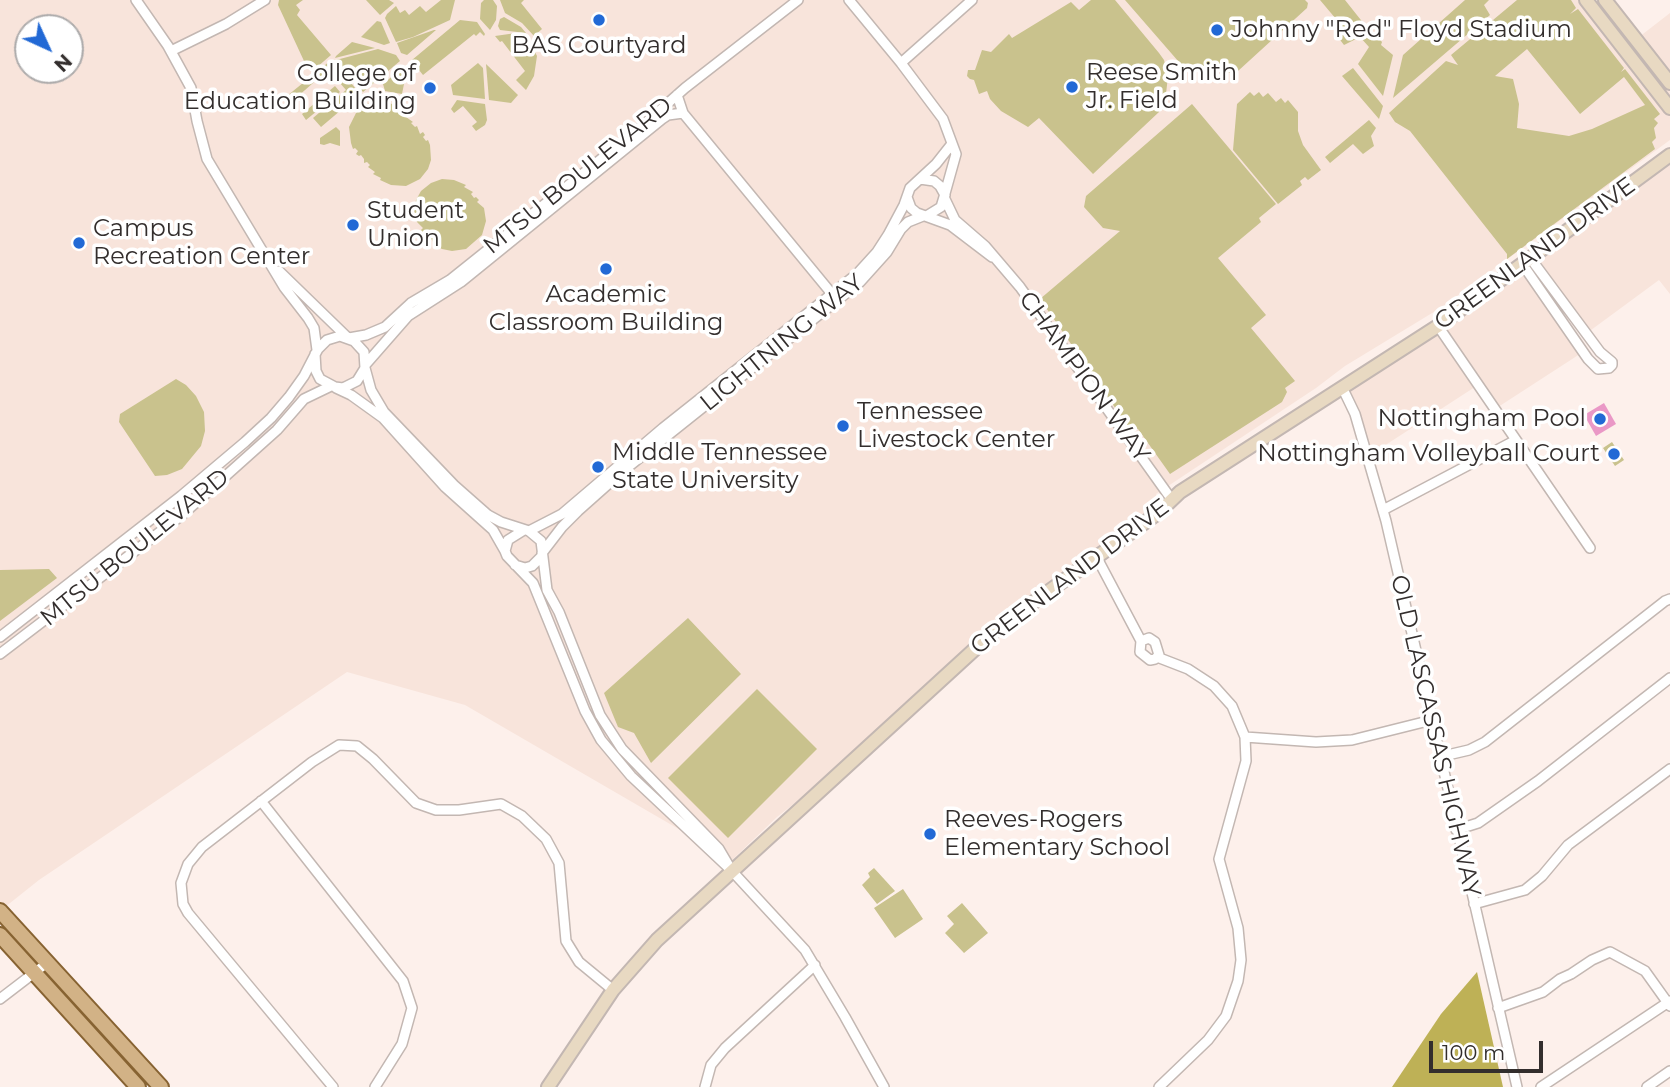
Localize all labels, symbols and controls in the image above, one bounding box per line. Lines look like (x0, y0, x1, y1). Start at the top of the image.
marker: BAS Courtyard (591, 12, 607, 28)
north arrow (14, 14, 84, 84)
place label: Johnny "Red" Floyd Stadium (1231, 16, 1572, 44)
marker: Johnny "Red" Floyd Stadium (1209, 22, 1225, 38)
place label: BAS Courtyard (511, 32, 687, 60)
text: N (49, 49, 76, 76)
place label: Reese Smith Jr. Field (1086, 59, 1237, 115)
place label: College of Education Building (184, 60, 416, 116)
marker: Reese Smith Jr. Field (1064, 79, 1080, 95)
marker: College of Education Building (422, 80, 438, 96)
street label: MTSU BOULEVARD (478, 91, 678, 261)
street label: GREENLAND DRIVE (1429, 172, 1641, 336)
place label: Student Union (367, 197, 464, 253)
place label: Campus Recreation Center (93, 215, 310, 271)
marker: Student Union (345, 217, 361, 233)
marker: Campus Recreation Center (71, 235, 87, 251)
marker: Academic Classroom Building (598, 261, 614, 277)
street label: LIGHTNING WAY (695, 268, 869, 418)
place label: Academic Classroom Building (489, 281, 723, 337)
street label: CHAMPION WAY (1012, 286, 1156, 468)
place label: Tennessee Livestock Center (857, 398, 1055, 454)
place label: Nottingham Pool (1378, 405, 1586, 433)
marker: Nottingham Pool (1592, 411, 1608, 427)
marker: Tennessee Livestock Center (835, 418, 851, 434)
place label: Middle Tennessee State University (612, 439, 827, 495)
place label: Nottingham Volleyball Court (1257, 440, 1600, 468)
marker: Nottingham Volleyball Court (1606, 446, 1622, 462)
marker: Middle Tennessee State University (590, 459, 606, 475)
street label: MTSU BOULEVARD (35, 463, 235, 633)
street label: GREENLAND DRIVE (965, 493, 1175, 661)
street label: OLD LASCASSAS HIGHWAY (1384, 572, 1486, 900)
place label: Reeves-Rogers Elementary School (944, 806, 1170, 862)
marker: Reeves-Rogers Elementary School (922, 826, 938, 842)
scale bar (1432, 1028, 1546, 1072)
text: 100 m (1442, 1040, 1505, 1065)

